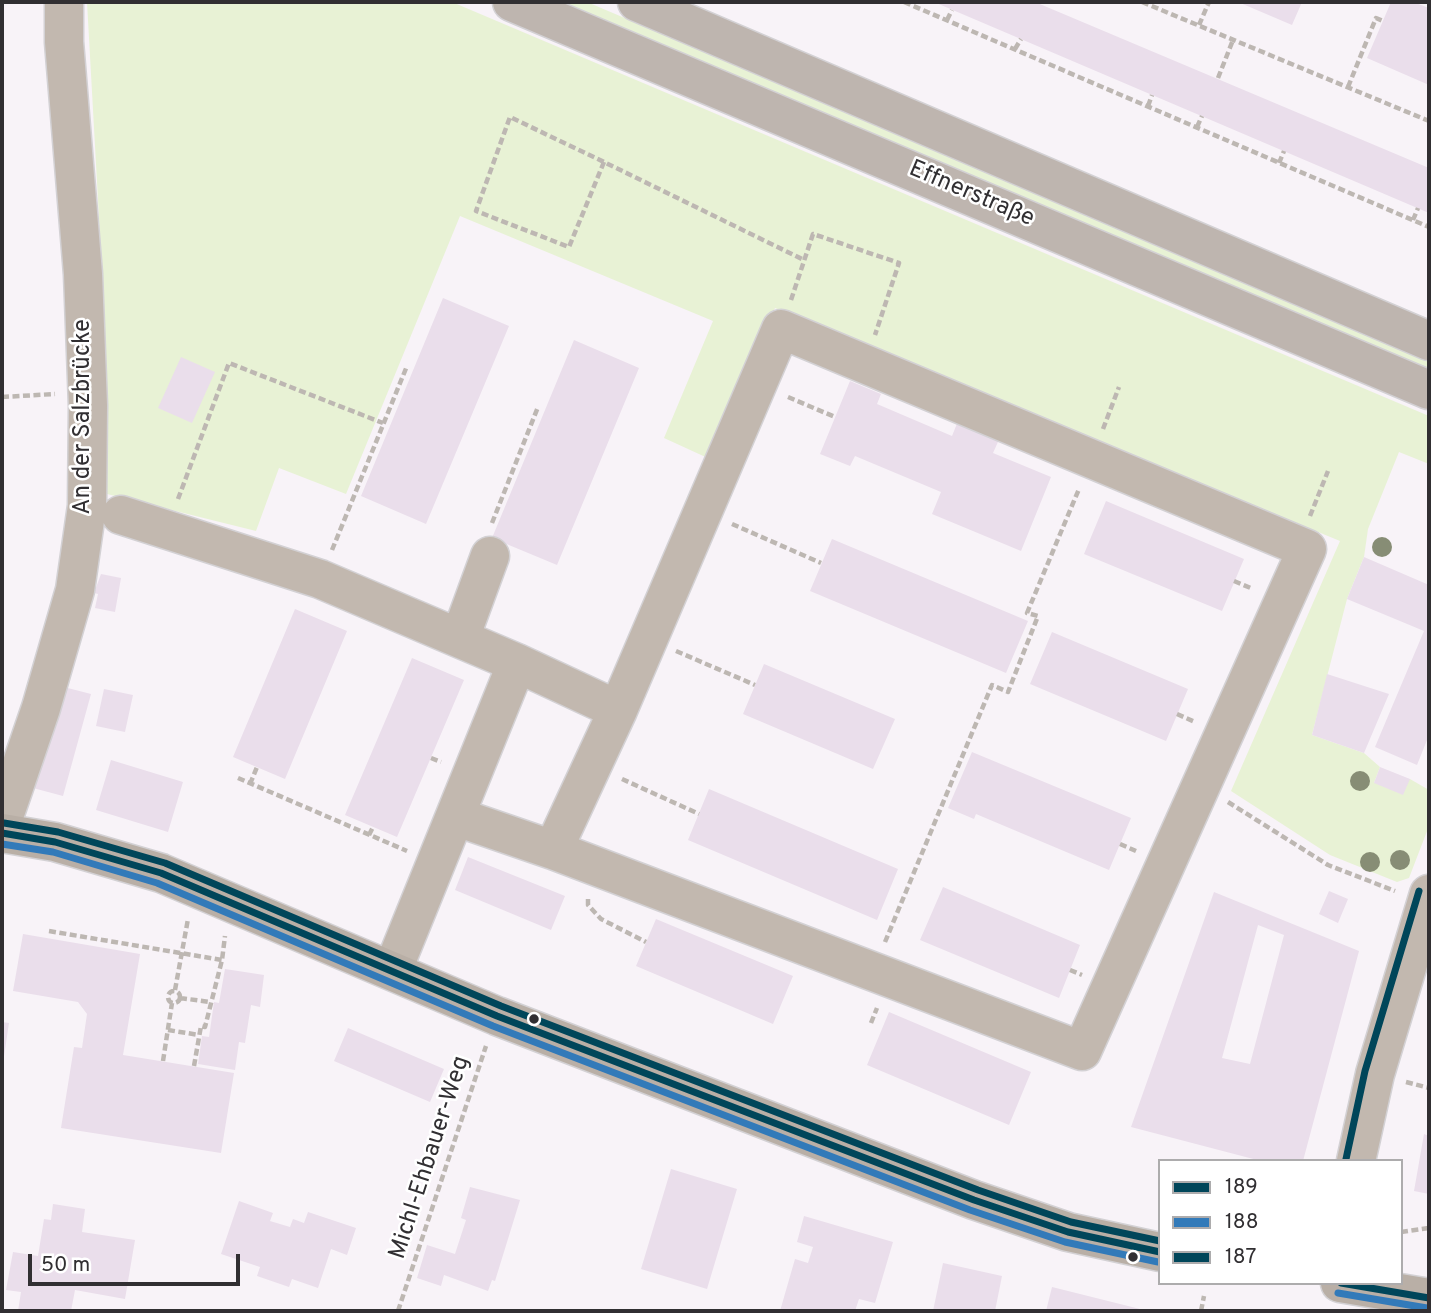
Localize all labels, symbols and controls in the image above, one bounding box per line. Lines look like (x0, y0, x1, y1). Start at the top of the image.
street label: Effnerstraße (904, 156, 1038, 234)
street label: An der Salzbrücke (70, 319, 98, 515)
unlabelled marker (527, 1012, 541, 1026)
street label: Michl-Ehbauer-Weg (385, 1053, 477, 1263)
legend (1158, 1159, 1403, 1285)
text: 189 (1225, 1174, 1258, 1201)
text: 188 (1225, 1209, 1259, 1236)
scale bar (32, 1240, 243, 1284)
text: 187 (1225, 1244, 1256, 1271)
unlabelled marker (1126, 1250, 1140, 1264)
text: 50 m (41, 1252, 90, 1279)

